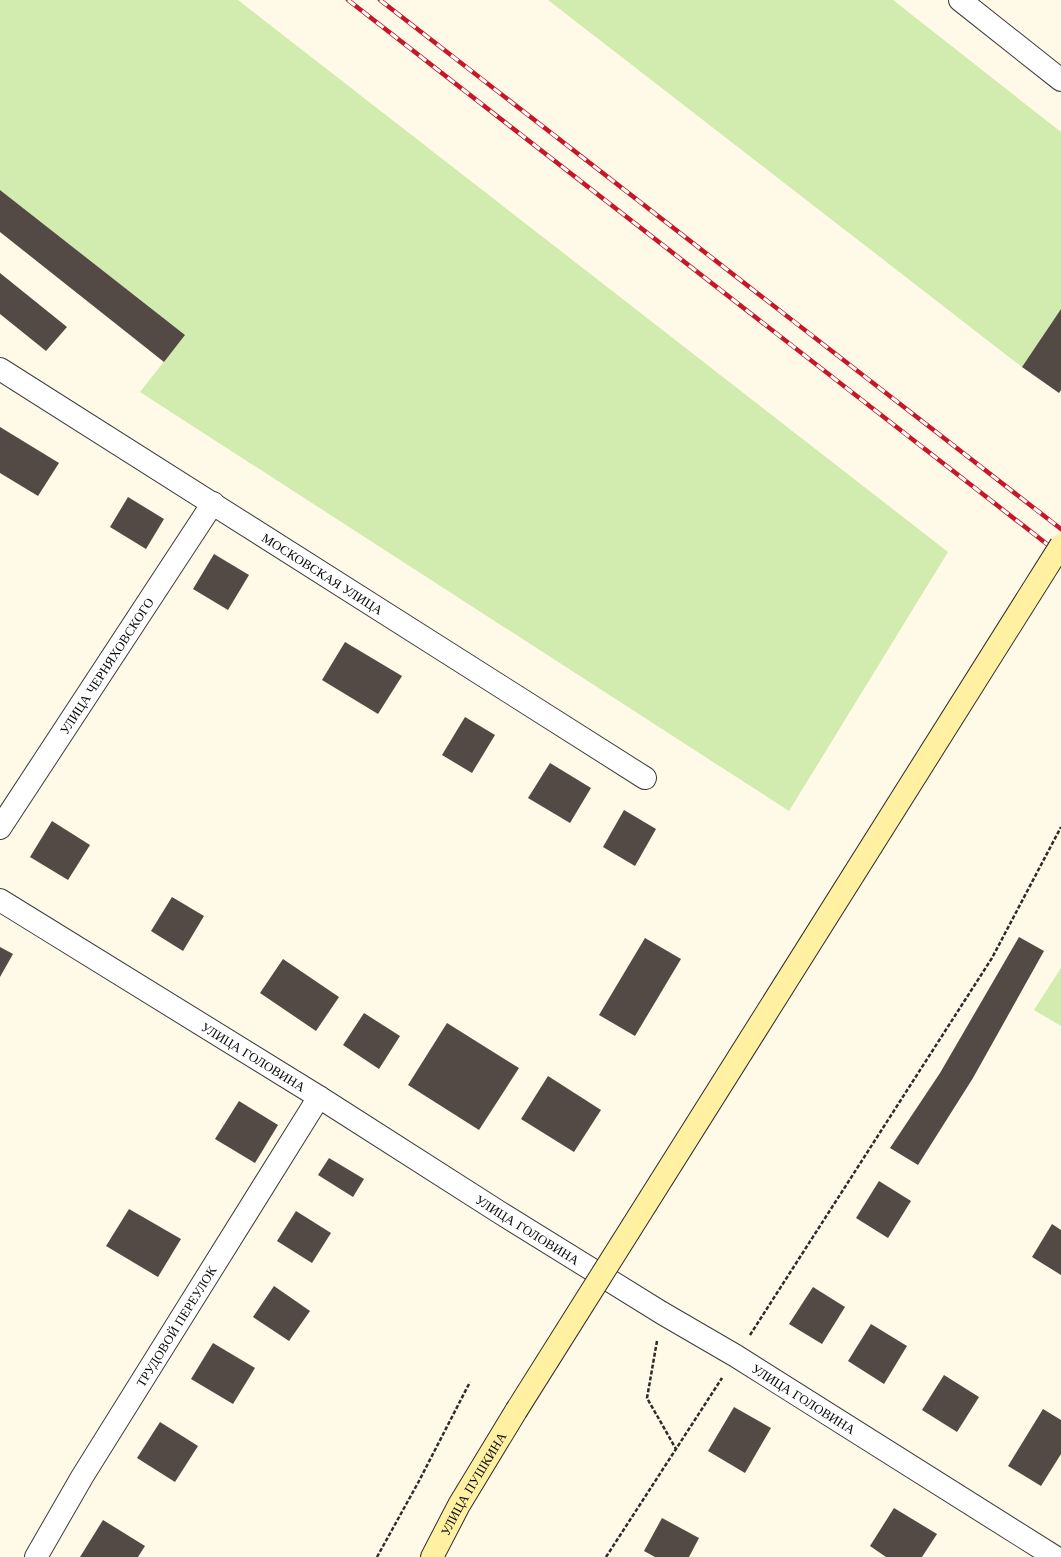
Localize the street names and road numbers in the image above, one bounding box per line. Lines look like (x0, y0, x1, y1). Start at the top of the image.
street label: МОСКОВСКАЯ УЛИЦА (259, 529, 387, 619)
street label: УЛИЦА ЧЕРНЯХОВСКОГО (55, 594, 157, 737)
street label: УЛИЦА ГОЛОВИНА (198, 1018, 309, 1096)
street label: УЛИЦА ГОЛОВИНА (472, 1191, 583, 1269)
street label: ТРУДОВОЙ ПЕРЕУЛОК (132, 1262, 220, 1390)
street label: УЛИЦА ГОЛОВИНА (749, 1360, 859, 1438)
street label: УЛИЦА ПУШКИНА (436, 1428, 510, 1538)

